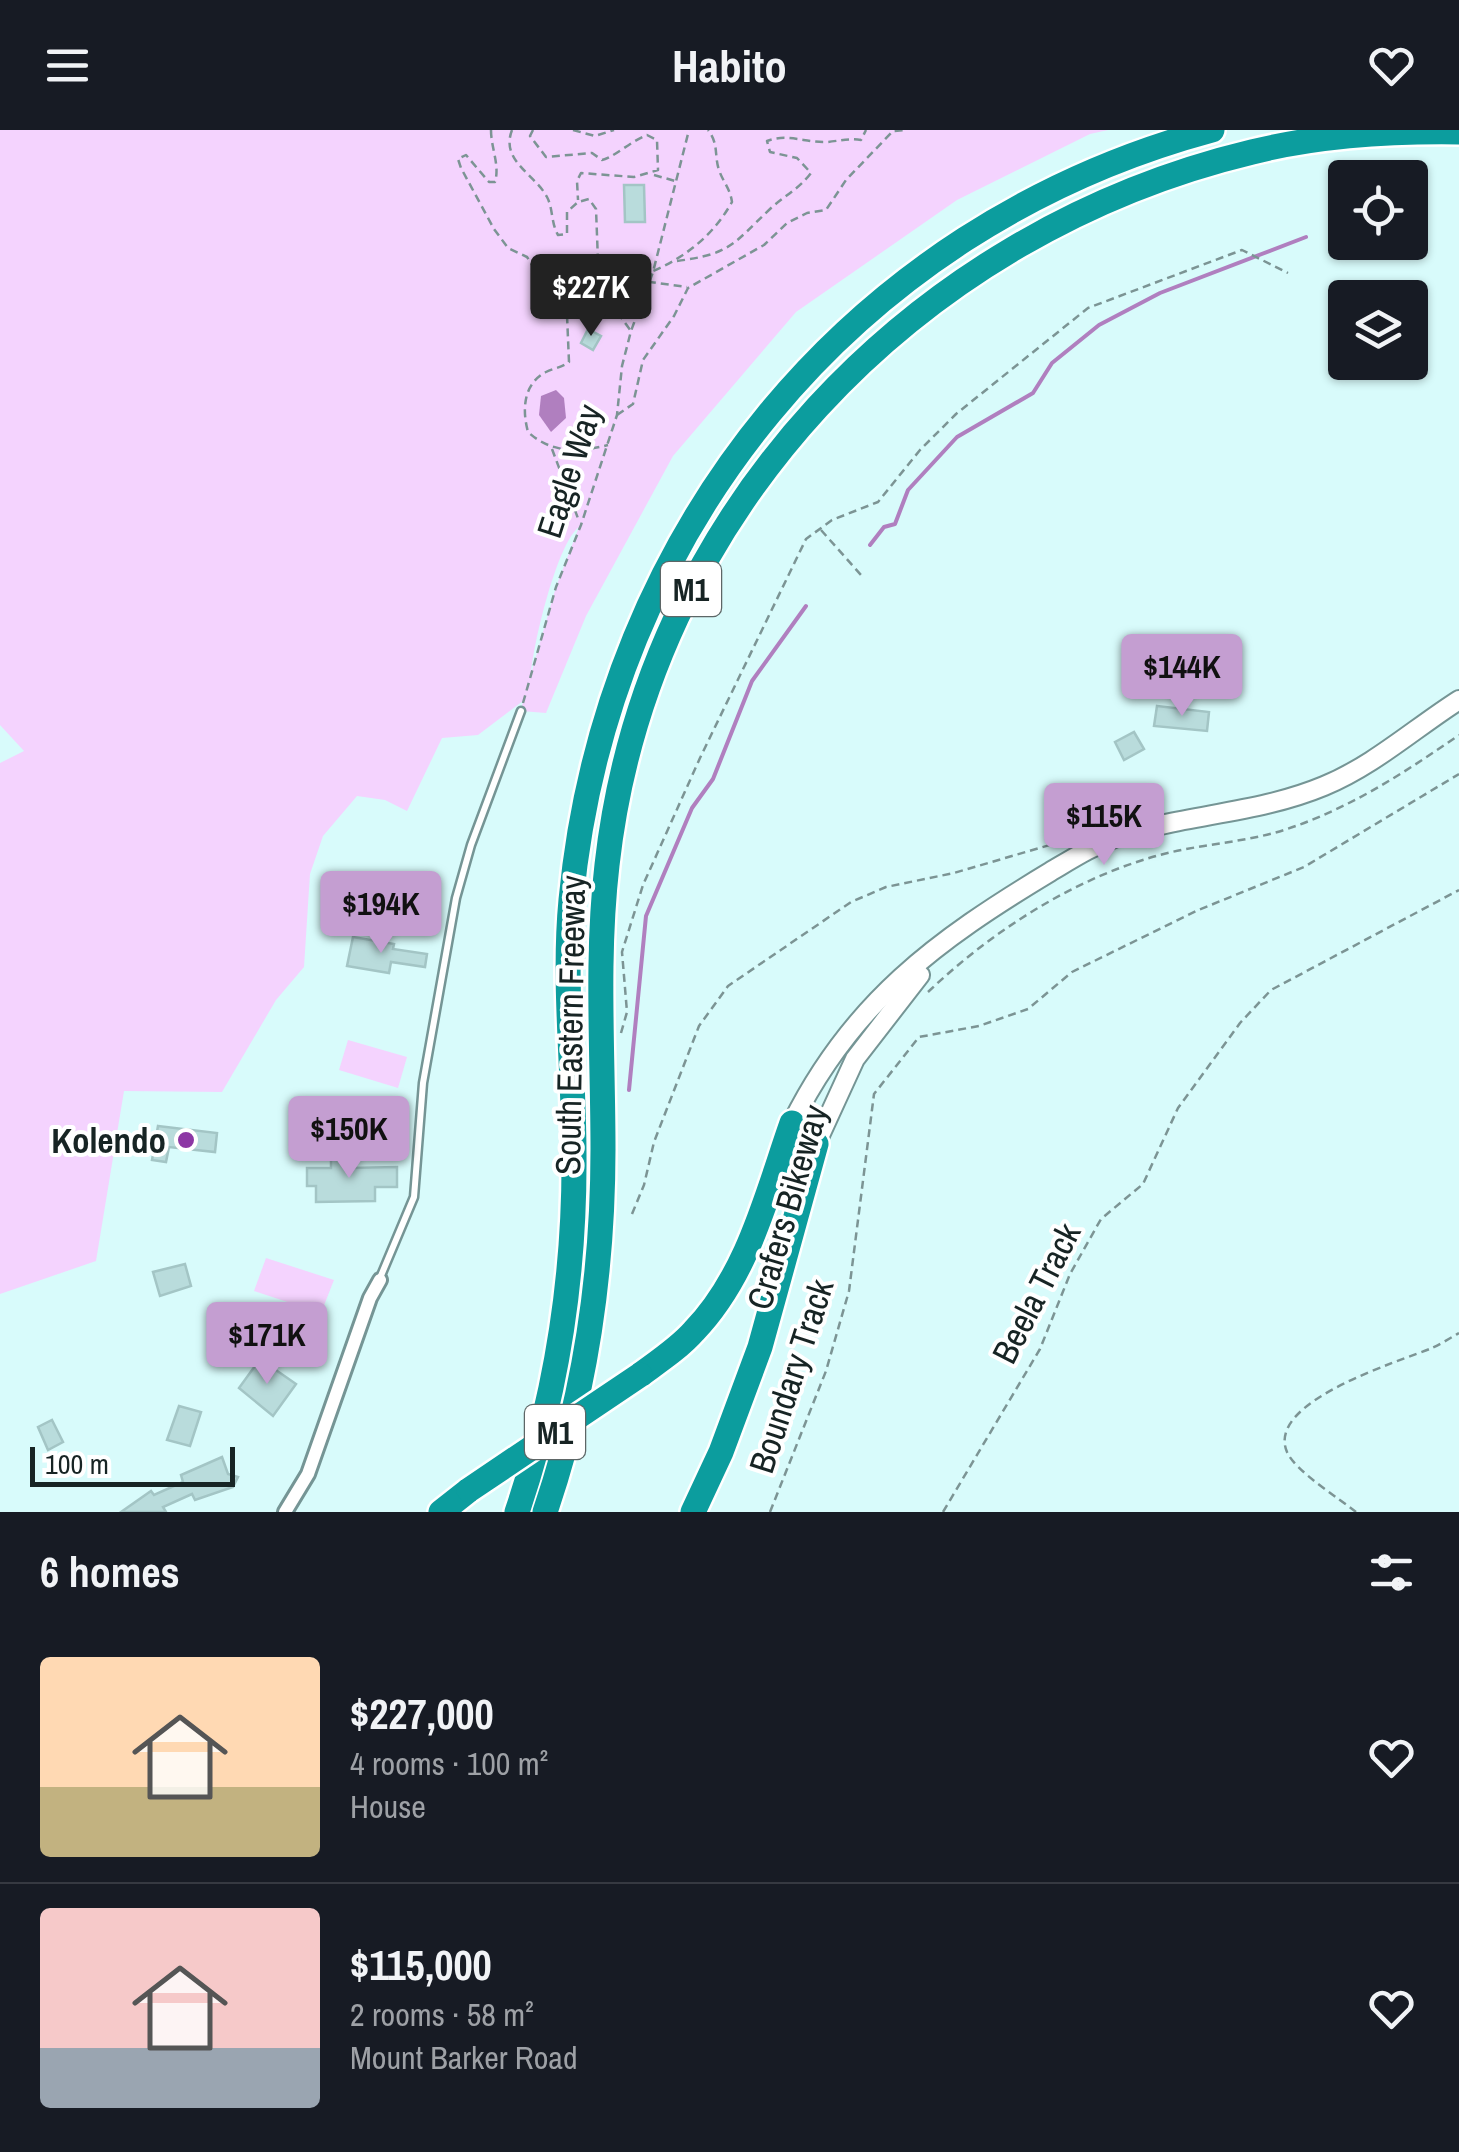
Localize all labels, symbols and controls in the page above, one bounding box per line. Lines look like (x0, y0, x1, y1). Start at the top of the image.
text: Habito (672, 35, 787, 96)
icon: menu (40, 38, 95, 93)
icon: heart (1364, 38, 1419, 93)
map controls (1328, 160, 1428, 380)
button: locate (1328, 160, 1428, 260)
pin: $227K (521, 254, 661, 339)
text: $227K (552, 265, 630, 308)
button: layers (1328, 280, 1428, 380)
street label: Eagle Way (525, 398, 613, 544)
road number: M1 (661, 562, 721, 616)
pin: $144K (1112, 634, 1252, 719)
text: $144K (1143, 645, 1221, 688)
pin: $115K (1034, 783, 1174, 868)
text: $115K (1066, 794, 1142, 837)
pin: $194K (311, 871, 451, 956)
street label: South Eastern Freeway (544, 874, 596, 1175)
text: $194K (342, 882, 420, 925)
pin: $150K (279, 1096, 419, 1181)
street label: Crafers Bikeway (735, 1099, 839, 1315)
text: $150K (310, 1107, 388, 1150)
place label: Kolendo (51, 1117, 166, 1164)
marker: Kolendo (175, 1129, 197, 1151)
street label: Beela Track (981, 1214, 1092, 1371)
street label: Boundary Track (738, 1273, 845, 1479)
pin: $171K (197, 1302, 337, 1387)
text: $171K (228, 1313, 306, 1356)
road number: M1 (525, 1405, 585, 1459)
scale bar (30, 1442, 235, 1486)
text: 100 m (45, 1445, 109, 1483)
text: 6 homes (40, 1544, 180, 1600)
icon: filters (1364, 1545, 1419, 1600)
text: $227,000 (350, 1686, 494, 1742)
icon: home (120, 1697, 240, 1817)
icon: heart (1364, 1730, 1419, 1785)
text: 4 rooms · 100 m² (350, 1742, 548, 1785)
text: House (350, 1785, 426, 1828)
text: $115,000 (350, 1937, 492, 1993)
icon: home (120, 1948, 240, 2068)
icon: heart (1364, 1981, 1419, 2036)
text: 2 rooms · 58 m² (350, 1993, 534, 2036)
text: Mount Barker Road (350, 2036, 578, 2079)

